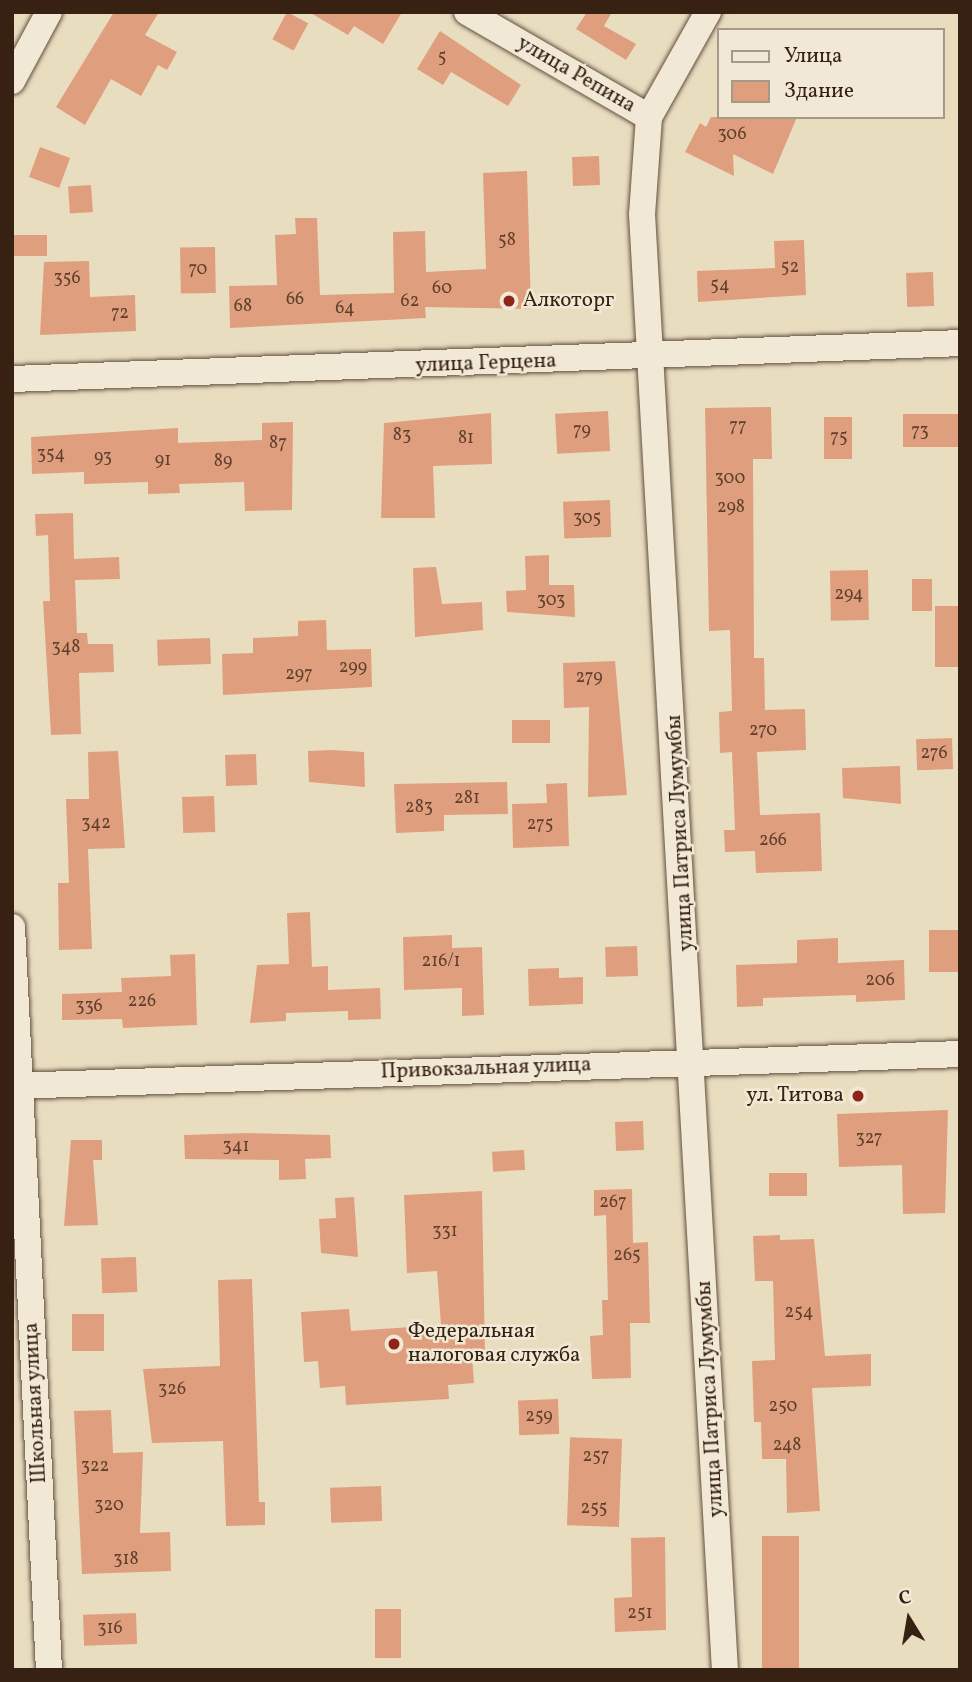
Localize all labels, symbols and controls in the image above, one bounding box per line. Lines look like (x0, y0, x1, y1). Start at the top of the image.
legend (716, 28, 944, 119)
street label: улица Репина (512, 31, 640, 119)
text: Улица (784, 42, 842, 71)
house number: 5 (438, 47, 446, 69)
text: Здание (784, 77, 854, 106)
house number: 306 (717, 124, 747, 146)
house number: 58 (498, 230, 516, 252)
house number: 52 (781, 257, 799, 279)
house number: 70 (189, 259, 207, 281)
house number: 356 (54, 268, 80, 290)
house number: 54 (710, 275, 730, 297)
house number: 60 (432, 278, 452, 300)
place label: Алкоторг (523, 288, 614, 314)
house number: 66 (286, 289, 304, 311)
house number: 62 (401, 291, 419, 313)
marker: Алкоторг (501, 293, 517, 309)
house number: 68 (234, 296, 252, 318)
house number: 64 (335, 298, 355, 320)
house number: 72 (111, 303, 129, 325)
street label: улица Герцена (415, 349, 557, 379)
house number: 77 (729, 416, 747, 438)
house number: 79 (573, 420, 591, 442)
house number: 73 (911, 421, 929, 443)
house number: 83 (393, 425, 411, 447)
house number: 75 (830, 427, 848, 449)
house number: 81 (458, 428, 474, 450)
house number: 87 (269, 433, 287, 455)
house number: 354 (37, 444, 65, 466)
house number: 93 (94, 447, 112, 469)
house number: 91 (155, 450, 171, 472)
house number: 89 (214, 451, 232, 473)
house number: 300 (715, 468, 745, 490)
house number: 298 (717, 497, 745, 519)
house number: 305 (573, 508, 601, 530)
house number: 294 (834, 584, 864, 606)
house number: 303 (537, 590, 565, 612)
house number: 348 (52, 637, 80, 659)
house number: 299 (339, 657, 367, 679)
house number: 297 (285, 664, 313, 686)
house number: 279 (575, 667, 603, 689)
street label: улица Патриса Лумумбы (662, 714, 700, 952)
house number: 270 (749, 720, 777, 742)
house number: 276 (920, 743, 948, 765)
house number: 281 (454, 788, 480, 810)
house number: 283 (405, 797, 433, 819)
house number: 342 (81, 813, 111, 835)
house number: 275 (527, 814, 553, 836)
house number: 266 (759, 830, 787, 852)
house number: 216/1 (422, 951, 460, 973)
house number: 206 (865, 970, 895, 992)
house number: 226 (128, 991, 156, 1013)
house number: 336 (75, 996, 103, 1018)
street label: Привокзальная улица (380, 1053, 592, 1085)
place label: ул. Титова (746, 1083, 844, 1109)
marker: ул. Титова (850, 1088, 866, 1104)
house number: 327 (855, 1128, 883, 1150)
house number: 341 (223, 1136, 249, 1158)
house number: 267 (599, 1192, 627, 1214)
house number: 331 (432, 1221, 458, 1243)
house number: 265 (613, 1245, 641, 1267)
street label: улица Патриса Лумумбы (692, 1280, 730, 1518)
house number: 254 (784, 1302, 814, 1324)
place label: Федеральная налоговая служба (408, 1319, 581, 1369)
street label: Школьная улица (19, 1322, 53, 1484)
marker: Федеральная налоговая служба (386, 1336, 402, 1352)
house number: 326 (158, 1379, 186, 1401)
house number: 250 (769, 1396, 797, 1418)
house number: 259 (525, 1406, 553, 1428)
house number: 248 (773, 1435, 801, 1457)
house number: 257 (582, 1446, 610, 1468)
house number: 322 (81, 1456, 109, 1478)
house number: 320 (94, 1495, 124, 1517)
house number: 255 (581, 1498, 607, 1520)
house number: 318 (113, 1549, 139, 1571)
north arrow (874, 1584, 944, 1654)
text: С (897, 1584, 913, 1612)
house number: 251 (627, 1603, 653, 1625)
house number: 316 (97, 1618, 123, 1640)

